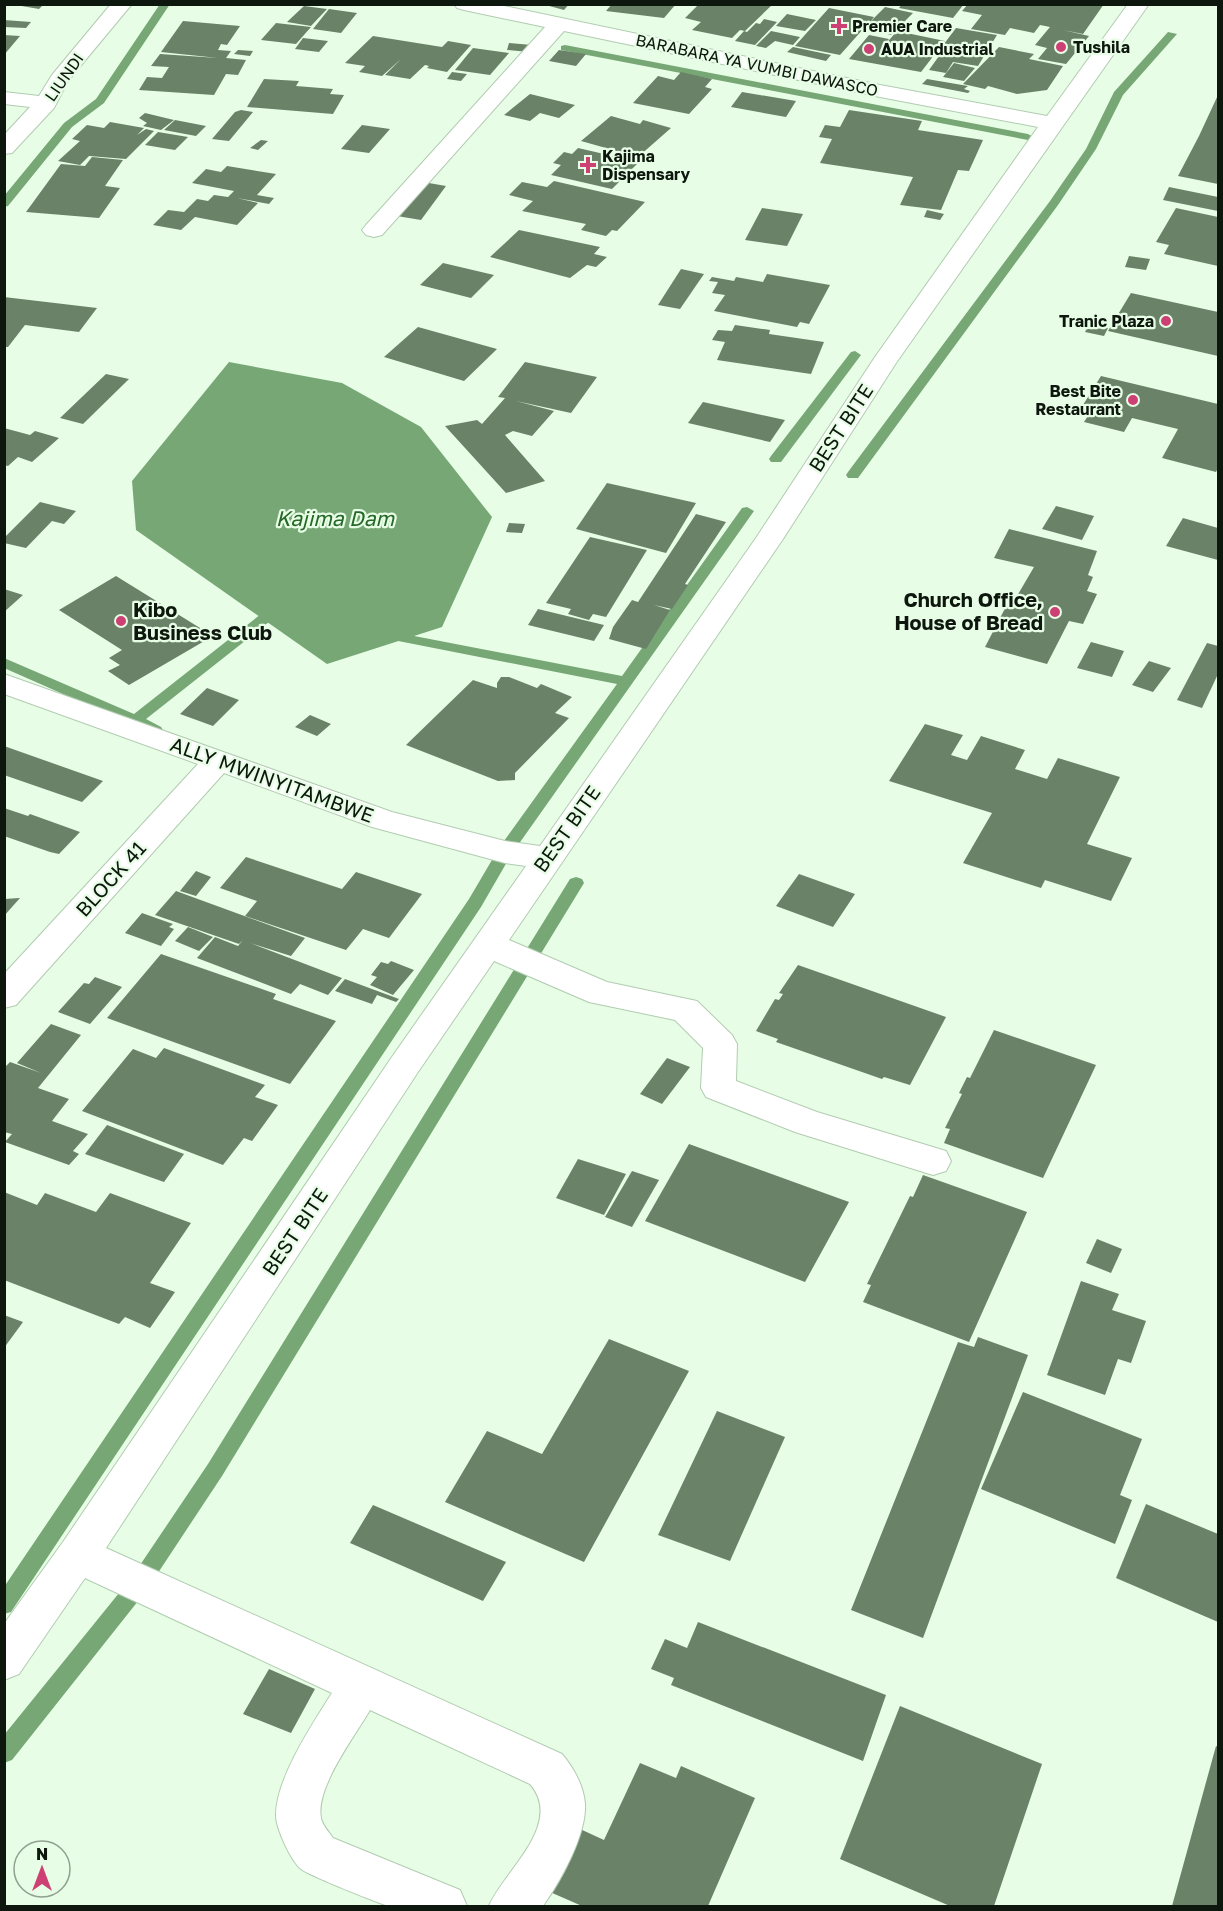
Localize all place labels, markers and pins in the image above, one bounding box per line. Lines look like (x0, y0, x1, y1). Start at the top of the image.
place label: Premier Care (852, 16, 952, 36)
marker: Premier Care (830, 17, 848, 35)
place label: Tushila (1073, 37, 1130, 57)
place label: AUA Industrial (881, 39, 994, 59)
marker: Tushila (1054, 40, 1068, 54)
marker: AUA Industrial (862, 42, 876, 56)
place label: Kajima Dispensary (602, 146, 691, 184)
marker: Kajima Dispensary (579, 156, 597, 174)
place label: Tranic Plaza (1059, 311, 1154, 331)
marker: Tranic Plaza (1159, 314, 1173, 328)
place label: Best Bite Restaurant (1035, 381, 1121, 419)
marker: Best Bite Restaurant (1126, 393, 1140, 407)
place label: Church Office, House of Bread (894, 587, 1043, 634)
place label: Kibo Business Club (133, 597, 272, 644)
marker: Church Office, House of Bread (1048, 605, 1062, 619)
marker: Kibo Business Club (114, 614, 128, 628)

